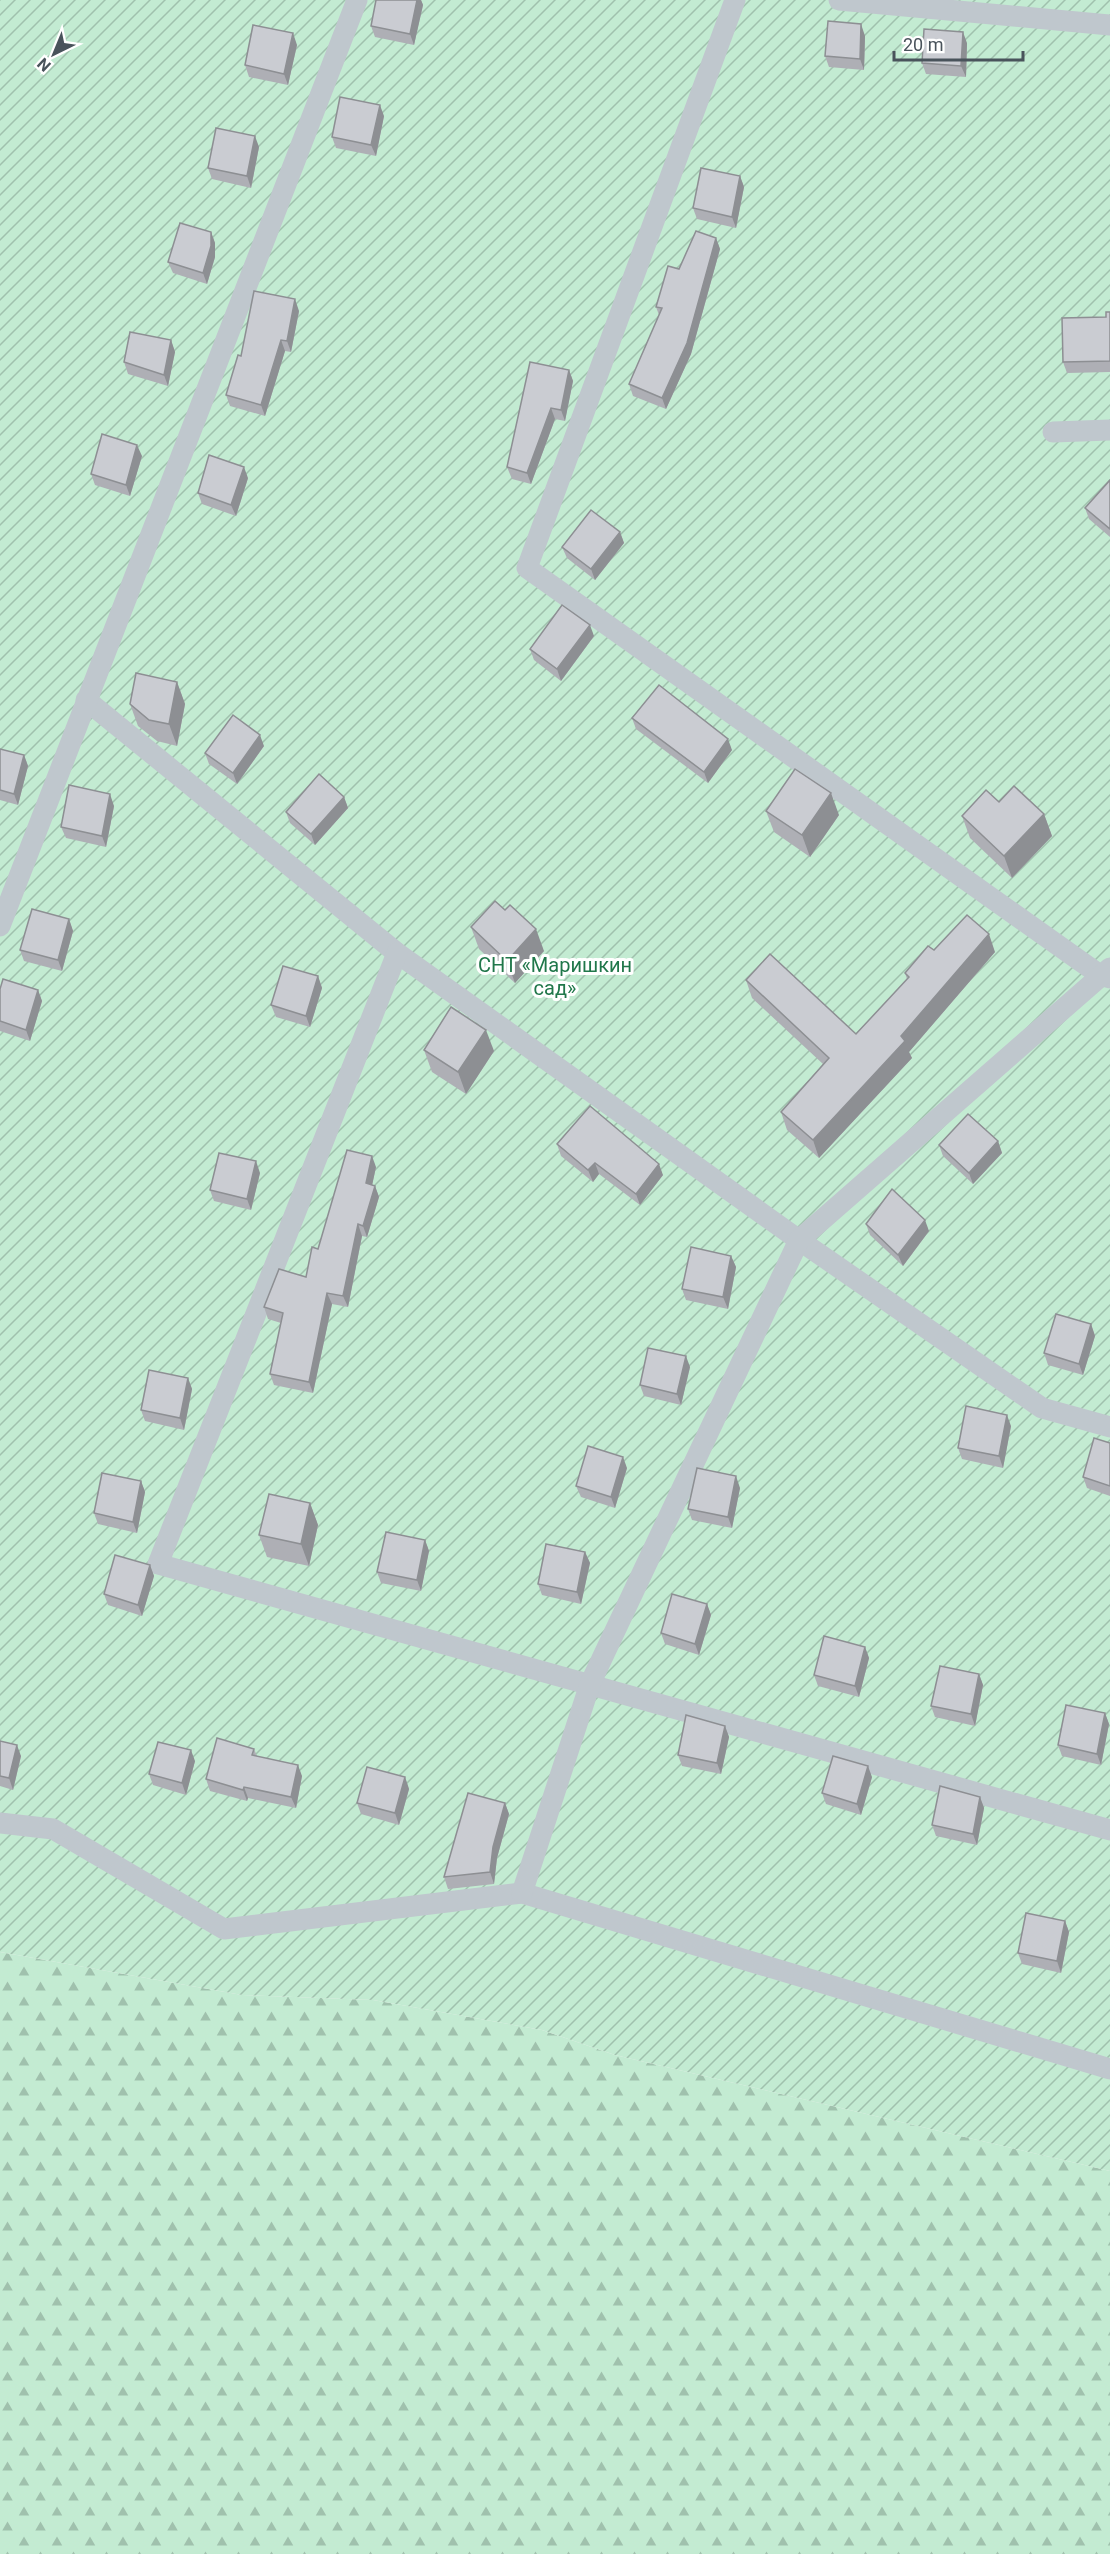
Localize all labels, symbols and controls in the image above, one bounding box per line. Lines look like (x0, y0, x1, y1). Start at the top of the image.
north arrow (24, 24, 84, 84)
scale bar (894, 24, 1023, 62)
text: 20 m (903, 34, 943, 55)
text: N (34, 54, 55, 75)
park label: СНТ «Маришкин сад» (478, 953, 632, 1000)

